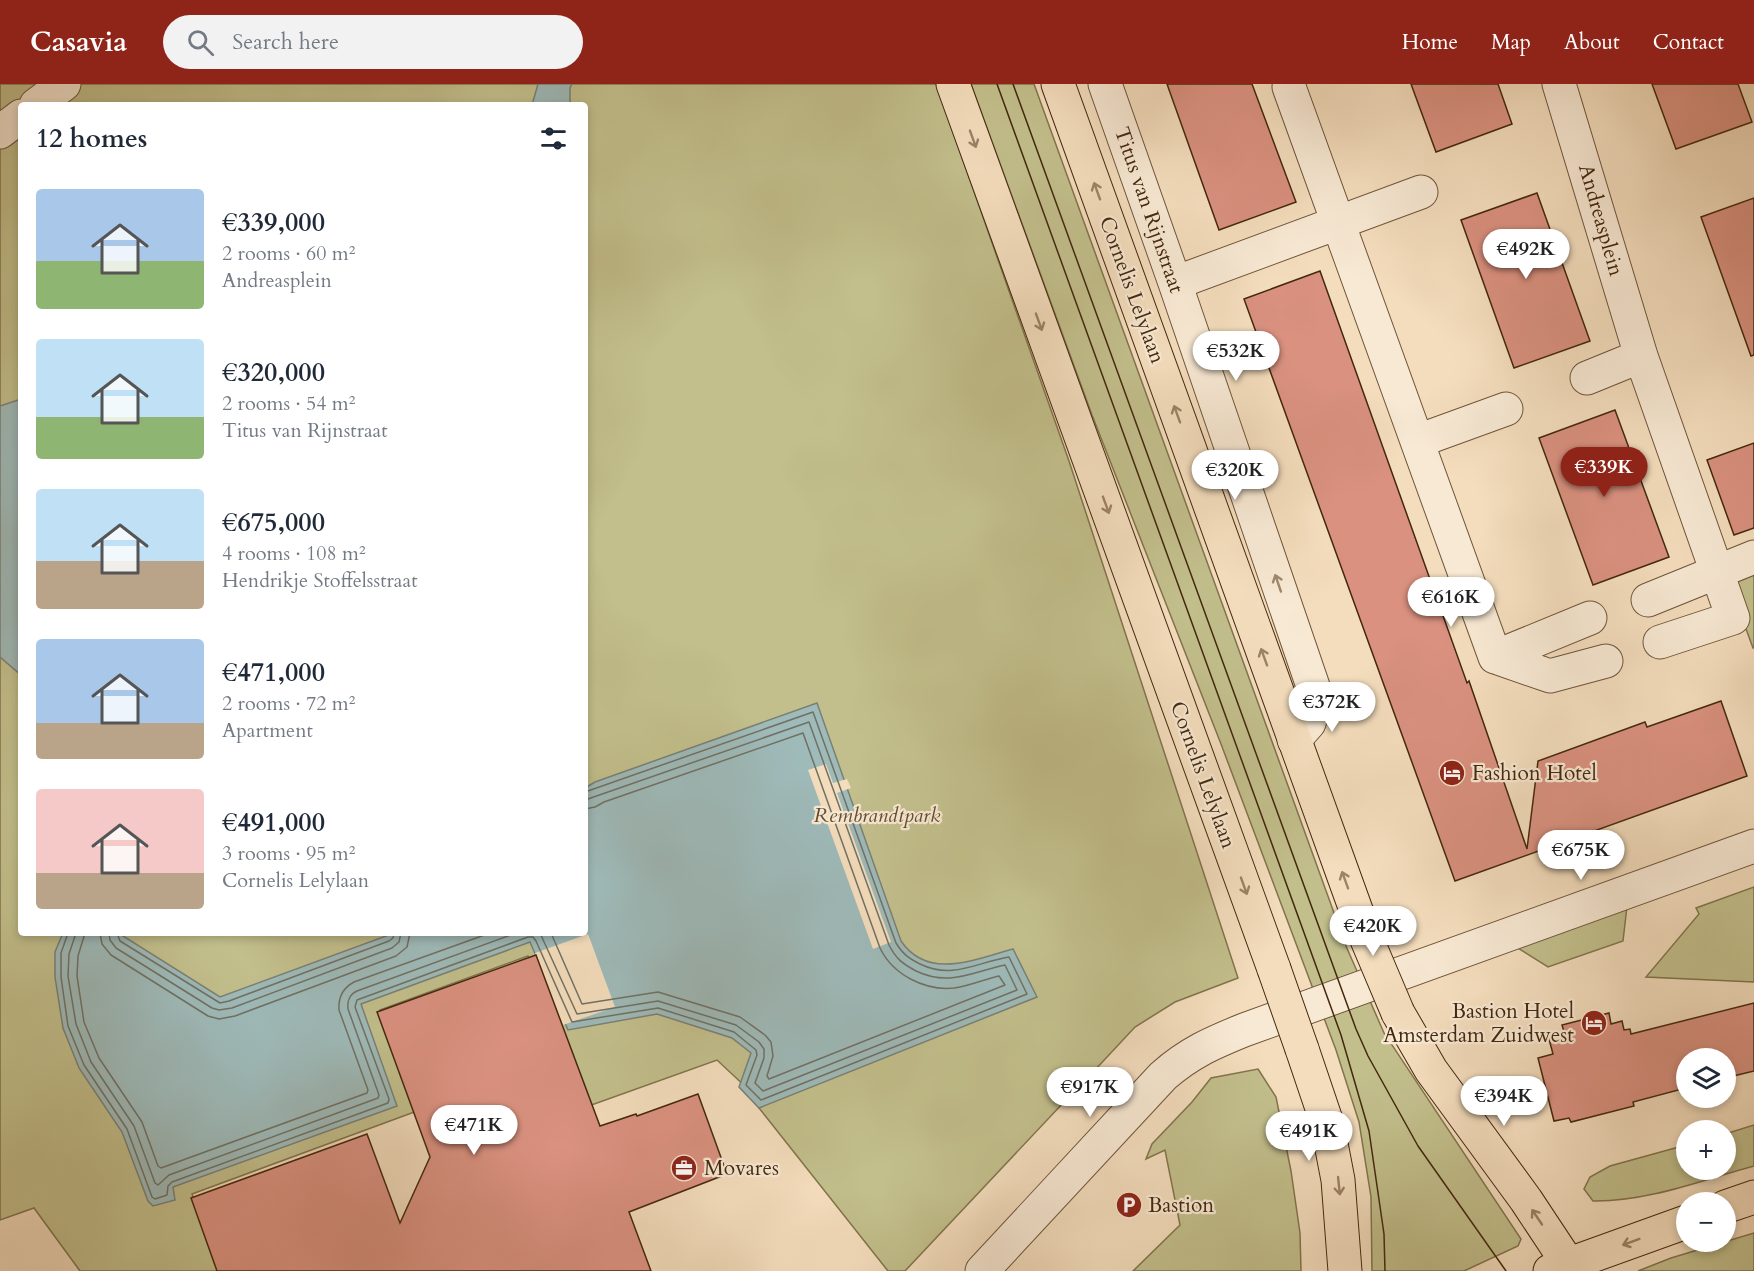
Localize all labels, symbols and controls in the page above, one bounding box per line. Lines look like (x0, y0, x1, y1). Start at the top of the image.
search box (163, 15, 583, 69)
text: Casavia (30, 23, 127, 61)
icon: search (184, 26, 217, 59)
text: Search here (232, 27, 339, 57)
text: Home (1402, 28, 1458, 57)
text: Map (1491, 28, 1531, 57)
text: About (1564, 28, 1620, 57)
text: Contact (1653, 28, 1724, 57)
text: 12 homes (36, 121, 147, 156)
icon: filters (537, 122, 570, 155)
street label: Titus van Rijnstraat (1107, 123, 1191, 297)
one-way arrow (968, 129, 979, 148)
street label: Andreasplein (1571, 161, 1631, 279)
one-way arrow (1090, 183, 1101, 201)
text: €339,000 (222, 205, 325, 240)
street label: Cornelis Lelylaan (1092, 212, 1172, 368)
icon: home (84, 213, 156, 285)
pin: €492K (1484, 229, 1568, 280)
text: €492K (1497, 235, 1555, 262)
text: 2 rooms · 60 m² (222, 240, 355, 267)
text: Andreasplein (222, 267, 332, 294)
one-way arrow (1035, 312, 1046, 331)
pin: €532K (1194, 331, 1278, 382)
text: €532K (1207, 337, 1265, 364)
text: €320,000 (222, 355, 325, 390)
icon: home (84, 363, 156, 435)
text: 2 rooms · 54 m² (222, 390, 355, 417)
one-way arrow (1171, 406, 1182, 424)
text: Titus van Rijnstraat (222, 417, 388, 444)
pin: €339K (1562, 447, 1646, 498)
pin: €320K (1193, 450, 1277, 501)
text: €339K (1575, 453, 1633, 480)
text: €320K (1206, 456, 1264, 483)
one-way arrow (1101, 496, 1112, 514)
text: €675,000 (222, 505, 325, 540)
icon: home (84, 513, 156, 585)
text: 4 rooms · 108 m² (222, 540, 366, 567)
text: Hendrikje Stoffelsstraat (222, 567, 417, 594)
one-way arrow (1272, 574, 1283, 593)
pin: €616K (1409, 577, 1493, 628)
text: €616K (1422, 583, 1480, 610)
one-way arrow (1258, 648, 1269, 667)
text: €471,000 (222, 655, 325, 690)
icon: home (84, 663, 156, 735)
pin: €372K (1290, 682, 1374, 733)
text: €372K (1303, 688, 1361, 715)
text: 2 rooms · 72 m² (222, 690, 355, 717)
street label: Cornelis Lelylaan (1163, 697, 1243, 853)
text: Apartment (222, 717, 313, 744)
hotel icon: Fashion Hotel (1437, 758, 1467, 788)
place label: Fashion Hotel (1472, 759, 1597, 788)
park label: Rembrandtpark (814, 801, 941, 830)
text: €491,000 (222, 805, 325, 840)
icon: home (84, 813, 156, 885)
pin: €675K (1539, 830, 1623, 881)
text: €675K (1552, 836, 1610, 863)
text: 3 rooms · 95 m² (222, 840, 355, 867)
text: Cornelis Lelylaan (222, 867, 369, 894)
one-way arrow (1338, 871, 1349, 890)
one-way arrow (1239, 876, 1250, 895)
pin: €420K (1331, 906, 1415, 957)
text: €420K (1344, 912, 1402, 939)
place label: Bastion Hotel Amsterdam Zuidwest (1383, 997, 1574, 1050)
hotel icon: Bastion Hotel Amsterdam Zuidwest (1579, 1008, 1609, 1038)
map controls (1676, 1048, 1736, 1252)
button: layers (1676, 1048, 1736, 1108)
pin: €917K (1048, 1067, 1132, 1118)
text: €917K (1061, 1073, 1119, 1100)
pin: €394K (1462, 1076, 1546, 1127)
text: €394K (1475, 1082, 1533, 1109)
pin: €471K (432, 1105, 516, 1156)
text: €471K (445, 1111, 503, 1138)
pin: €491K (1267, 1111, 1351, 1162)
text: €491K (1280, 1117, 1338, 1144)
button: + (1676, 1120, 1736, 1180)
office icon: Movares (669, 1153, 699, 1183)
place label: Movares (704, 1154, 779, 1183)
one-way arrow (1334, 1176, 1345, 1195)
parking icon: Bastion (1114, 1190, 1144, 1220)
place label: Bastion (1148, 1191, 1214, 1220)
button: − (1676, 1192, 1736, 1252)
one-way arrow (1531, 1209, 1543, 1225)
one-way arrow (1622, 1237, 1641, 1248)

